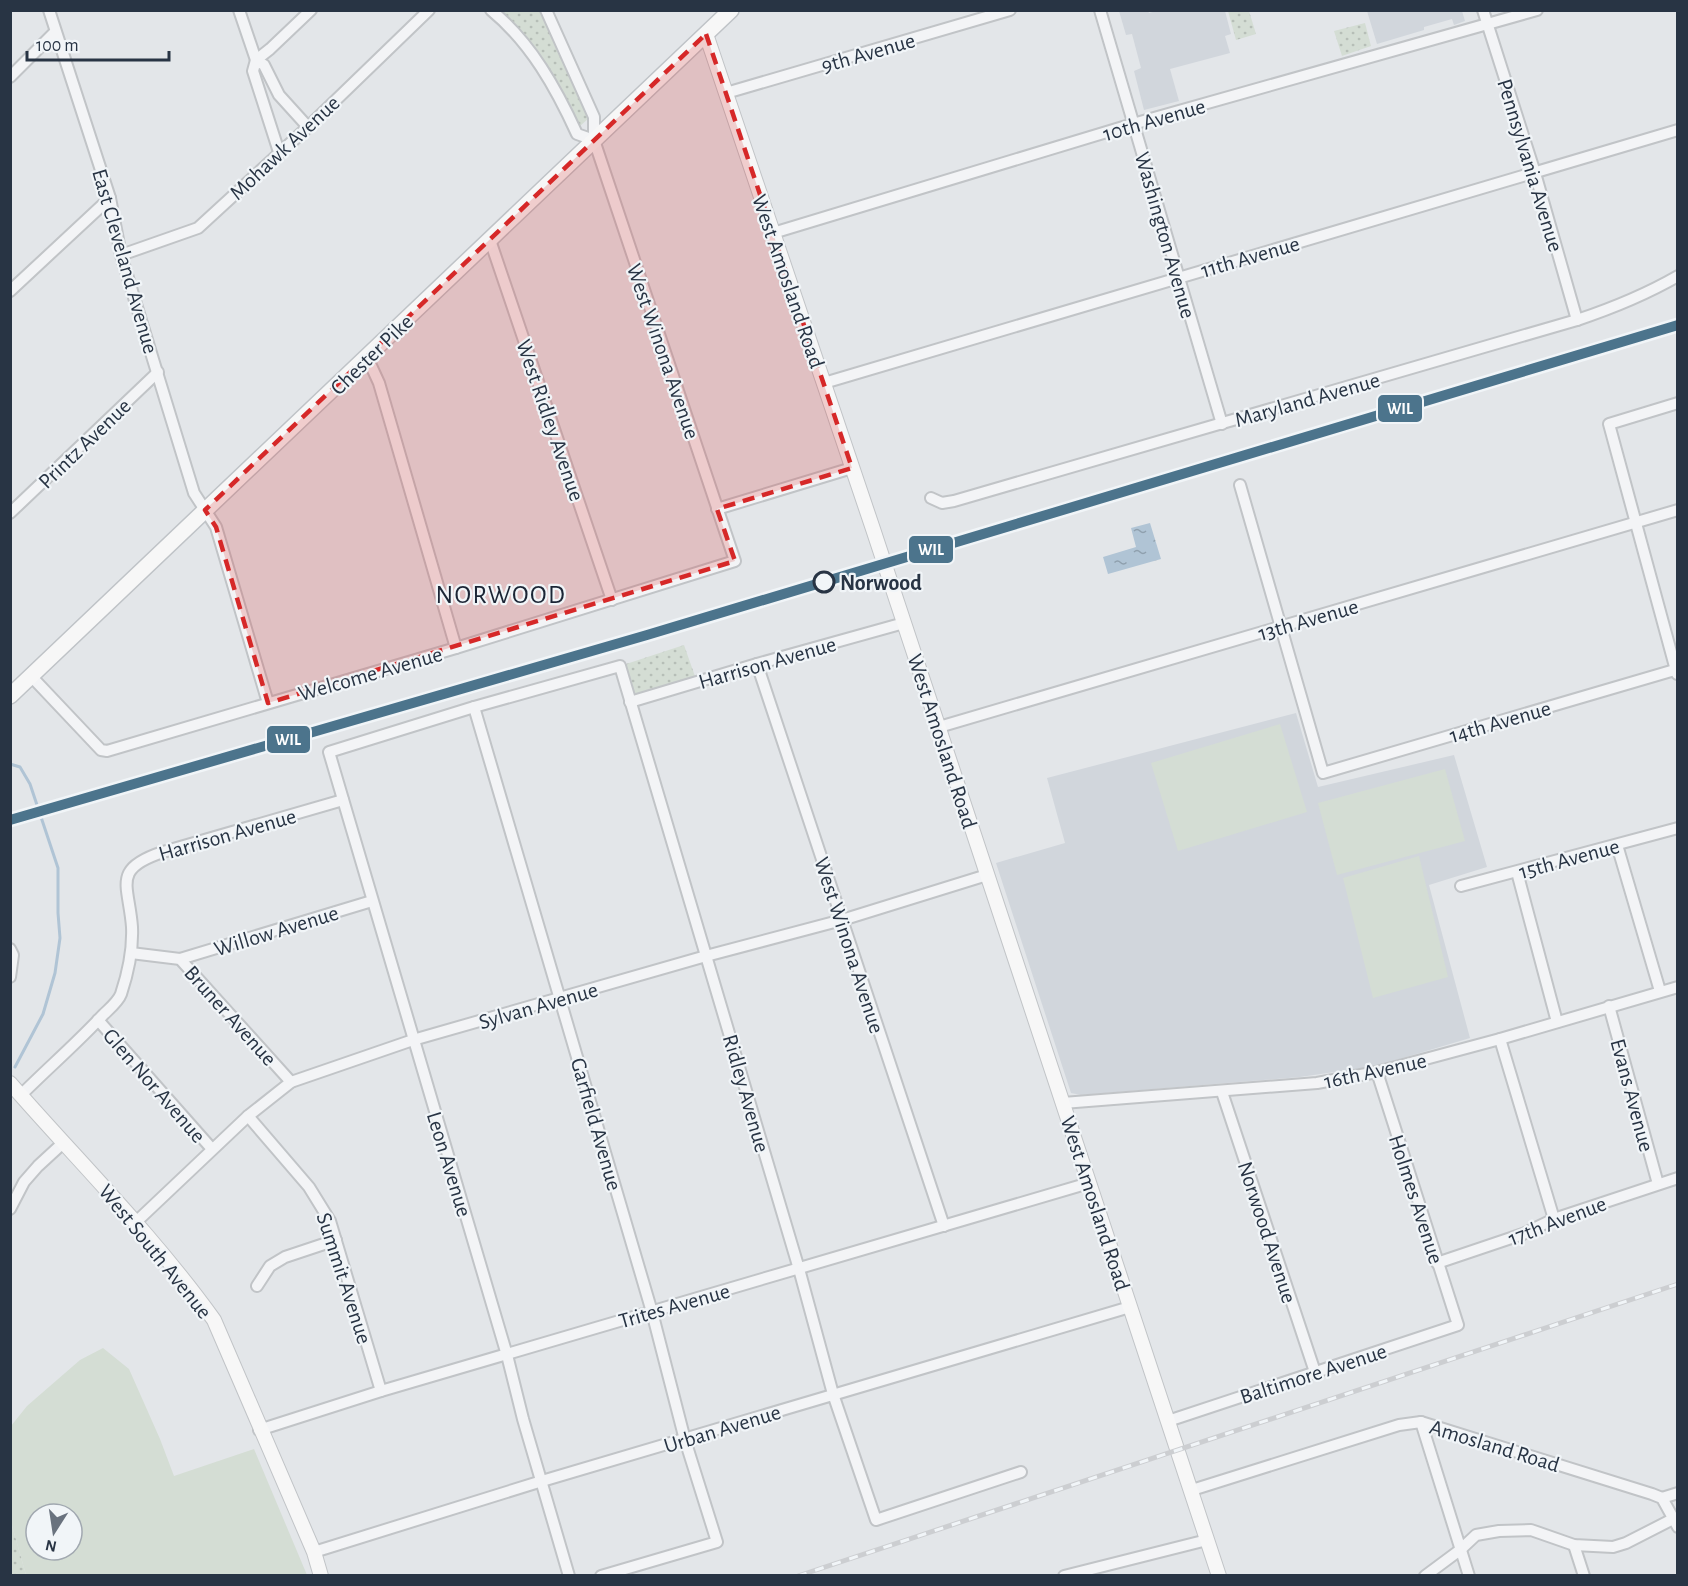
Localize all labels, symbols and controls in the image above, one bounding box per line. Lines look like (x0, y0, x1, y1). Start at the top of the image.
scale bar (27, 24, 170, 62)
street label: 9th Avenue (819, 29, 918, 77)
text: 100 m (36, 37, 79, 55)
street label: Pennsylvania Avenue (1493, 76, 1567, 254)
street label: Mohawk Avenue (225, 91, 344, 204)
street label: 10th Avenue (1101, 95, 1208, 145)
street label: Washington Avenue (1131, 150, 1199, 321)
street label: East Cleveland Avenue (88, 166, 162, 356)
street label: West Amosland Road (748, 192, 828, 371)
street label: 11th Avenue (1199, 232, 1302, 282)
street label: West Winona Avenue (623, 261, 703, 442)
street label: Chester Pike (326, 310, 417, 399)
street label: West Ridley Avenue (512, 337, 588, 504)
street label: Maryland Avenue (1232, 369, 1382, 431)
line badge: WIL (1377, 394, 1423, 423)
street label: Printz Avenue (34, 395, 135, 493)
text: WIL (1387, 401, 1413, 417)
line badge: WIL (908, 535, 954, 564)
text: WIL (918, 542, 944, 558)
marker: Norwood (813, 571, 835, 593)
place label: Norwood (840, 572, 922, 594)
district label: NORWOOD (436, 582, 566, 608)
street label: 13th Avenue (1256, 595, 1361, 645)
street label: Harrison Avenue (696, 633, 839, 693)
street label: Welcome Avenue (296, 643, 445, 705)
street label: West Amosland Road (903, 651, 981, 831)
street label: 14th Avenue (1447, 697, 1553, 747)
line badge: WIL (266, 725, 311, 754)
text: WIL (275, 732, 301, 748)
street label: Harrison Avenue (156, 805, 299, 865)
street label: 15th Avenue (1517, 835, 1622, 883)
street label: West Winona Avenue (810, 855, 888, 1036)
street label: Willow Avenue (211, 902, 341, 960)
street label: Bruner Avenue (180, 961, 281, 1070)
street label: Sylvan Avenue (476, 978, 600, 1033)
street label: Glen Nor Avenue (99, 1024, 210, 1147)
street label: Ridley Avenue (719, 1032, 773, 1155)
street label: Evans Avenue (1606, 1036, 1658, 1154)
street label: 16th Avenue (1322, 1049, 1428, 1093)
street label: Garfield Avenue (567, 1055, 625, 1193)
street label: Leon Avenue (423, 1109, 475, 1219)
street label: West Amosland Road (1056, 1113, 1134, 1293)
street label: Holmes Avenue (1385, 1132, 1447, 1267)
street label: Norwood Avenue (1234, 1159, 1300, 1306)
street label: West South Avenue (95, 1180, 216, 1323)
street label: 17th Avenue (1505, 1192, 1609, 1250)
street label: Summit Avenue (313, 1210, 376, 1347)
street label: Trites Avenue (616, 1280, 732, 1332)
street label: Baltimore Avenue (1237, 1340, 1389, 1408)
street label: Urban Avenue (661, 1401, 783, 1457)
street label: Amosland Road (1427, 1416, 1562, 1476)
north arrow (24, 1502, 84, 1562)
text: N (44, 1537, 58, 1555)

